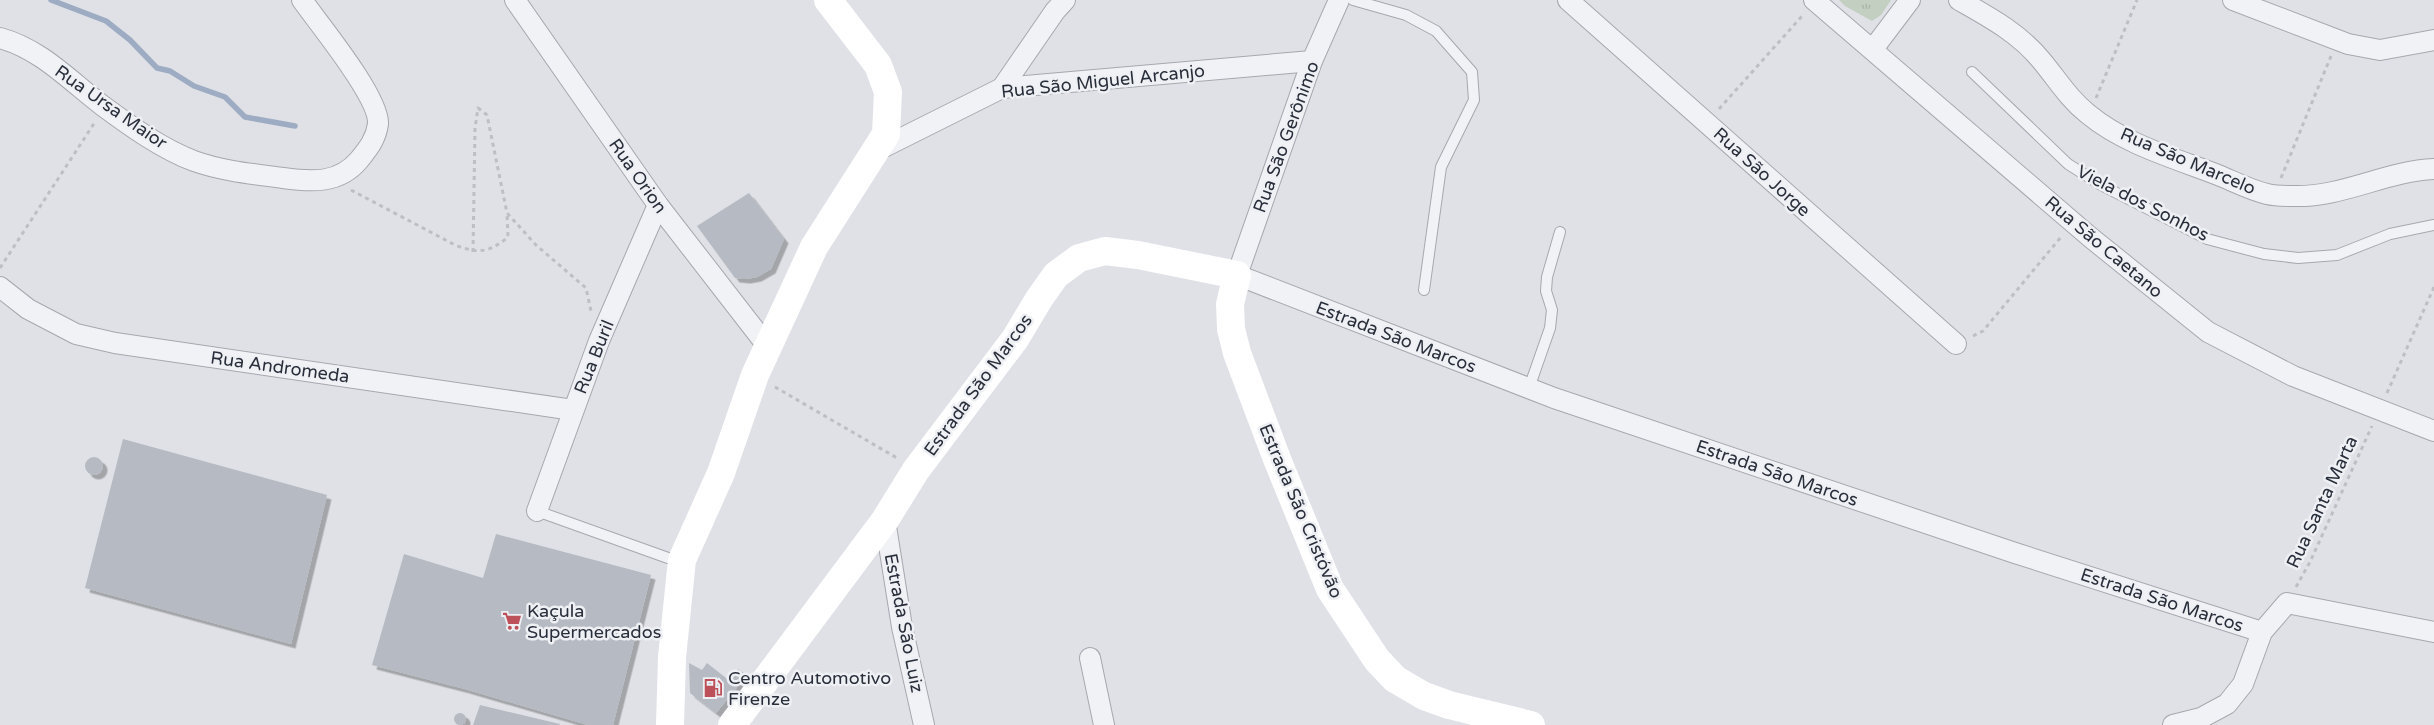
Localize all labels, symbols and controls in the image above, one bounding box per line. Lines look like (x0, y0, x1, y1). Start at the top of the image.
street label: Rua São Gerônimo (1248, 58, 1324, 216)
street label: Rua São Miguel Arcanjo (1000, 59, 1206, 103)
street label: Rua Ursa Maior (51, 60, 171, 154)
street label: Rua São Jorge (1709, 123, 1815, 221)
street label: Rua São Marcelo (2117, 123, 2259, 199)
street label: Rua Orion (604, 134, 672, 218)
street label: Viela dos Sonhos (2073, 160, 2213, 246)
street label: Rua São Caetano (2041, 191, 2167, 303)
street label: Estrada São Marcos (1313, 296, 1479, 378)
street label: Estrada São Marcos (919, 310, 1037, 460)
street label: Rua Buril (569, 317, 619, 397)
street label: Rua Andromeda (209, 346, 351, 388)
street label: Estrada São Cristóvão (1254, 421, 1348, 602)
street label: Rua Santa Marta (2282, 432, 2362, 572)
street label: Estrada São Marcos (1693, 435, 1861, 511)
street label: Estrada São Luiz (880, 551, 928, 695)
street label: Estrada São Marcos (2078, 563, 2246, 637)
place label: Kaçula Supermercados (527, 600, 661, 643)
supermarket icon: Kaçula Supermercados (501, 610, 523, 632)
place label: Centro Automotivo Firenze (728, 667, 891, 710)
fuel station icon: Centro Automotivo Firenze (702, 677, 724, 699)

